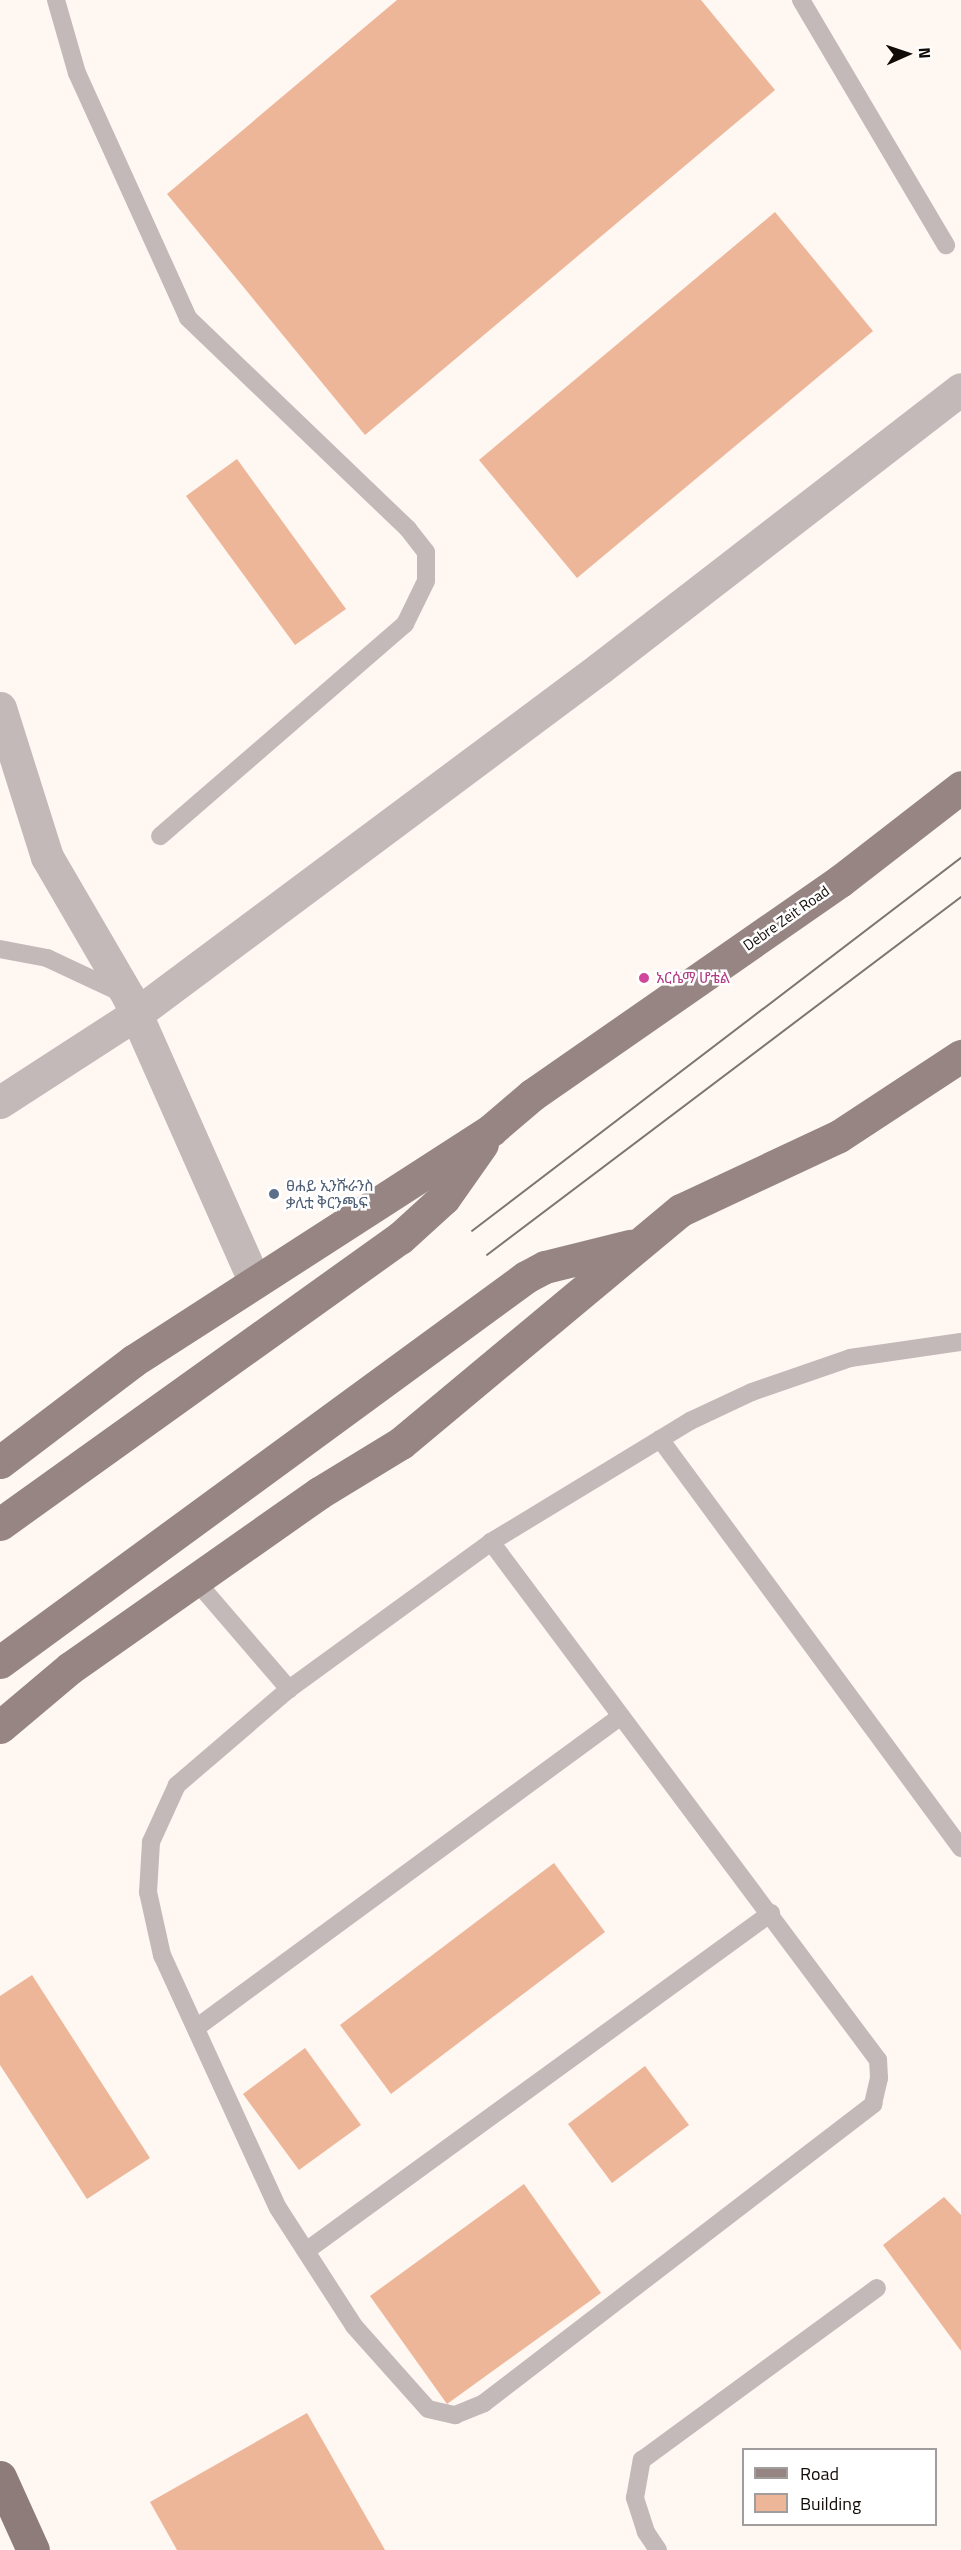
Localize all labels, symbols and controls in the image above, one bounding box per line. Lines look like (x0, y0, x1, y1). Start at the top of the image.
north arrow (877, 24, 937, 84)
text: N (913, 47, 937, 59)
street label: Debre Zeit Road (740, 882, 832, 954)
place label: አርሴማ ሆቴል (656, 969, 730, 987)
marker: አርሴማ ሆቴል (637, 971, 651, 985)
place label: ፀሐይ ኢንሹራንስ ቃሊቲ ቅርንጫፍ (286, 1176, 373, 1211)
marker: ፀሐይ ኢንሹራንስ ቃሊቲ ቅርንጫፍ (267, 1187, 281, 1201)
legend (742, 2448, 937, 2526)
text: Road (800, 2460, 839, 2487)
text: Building (800, 2490, 861, 2517)

